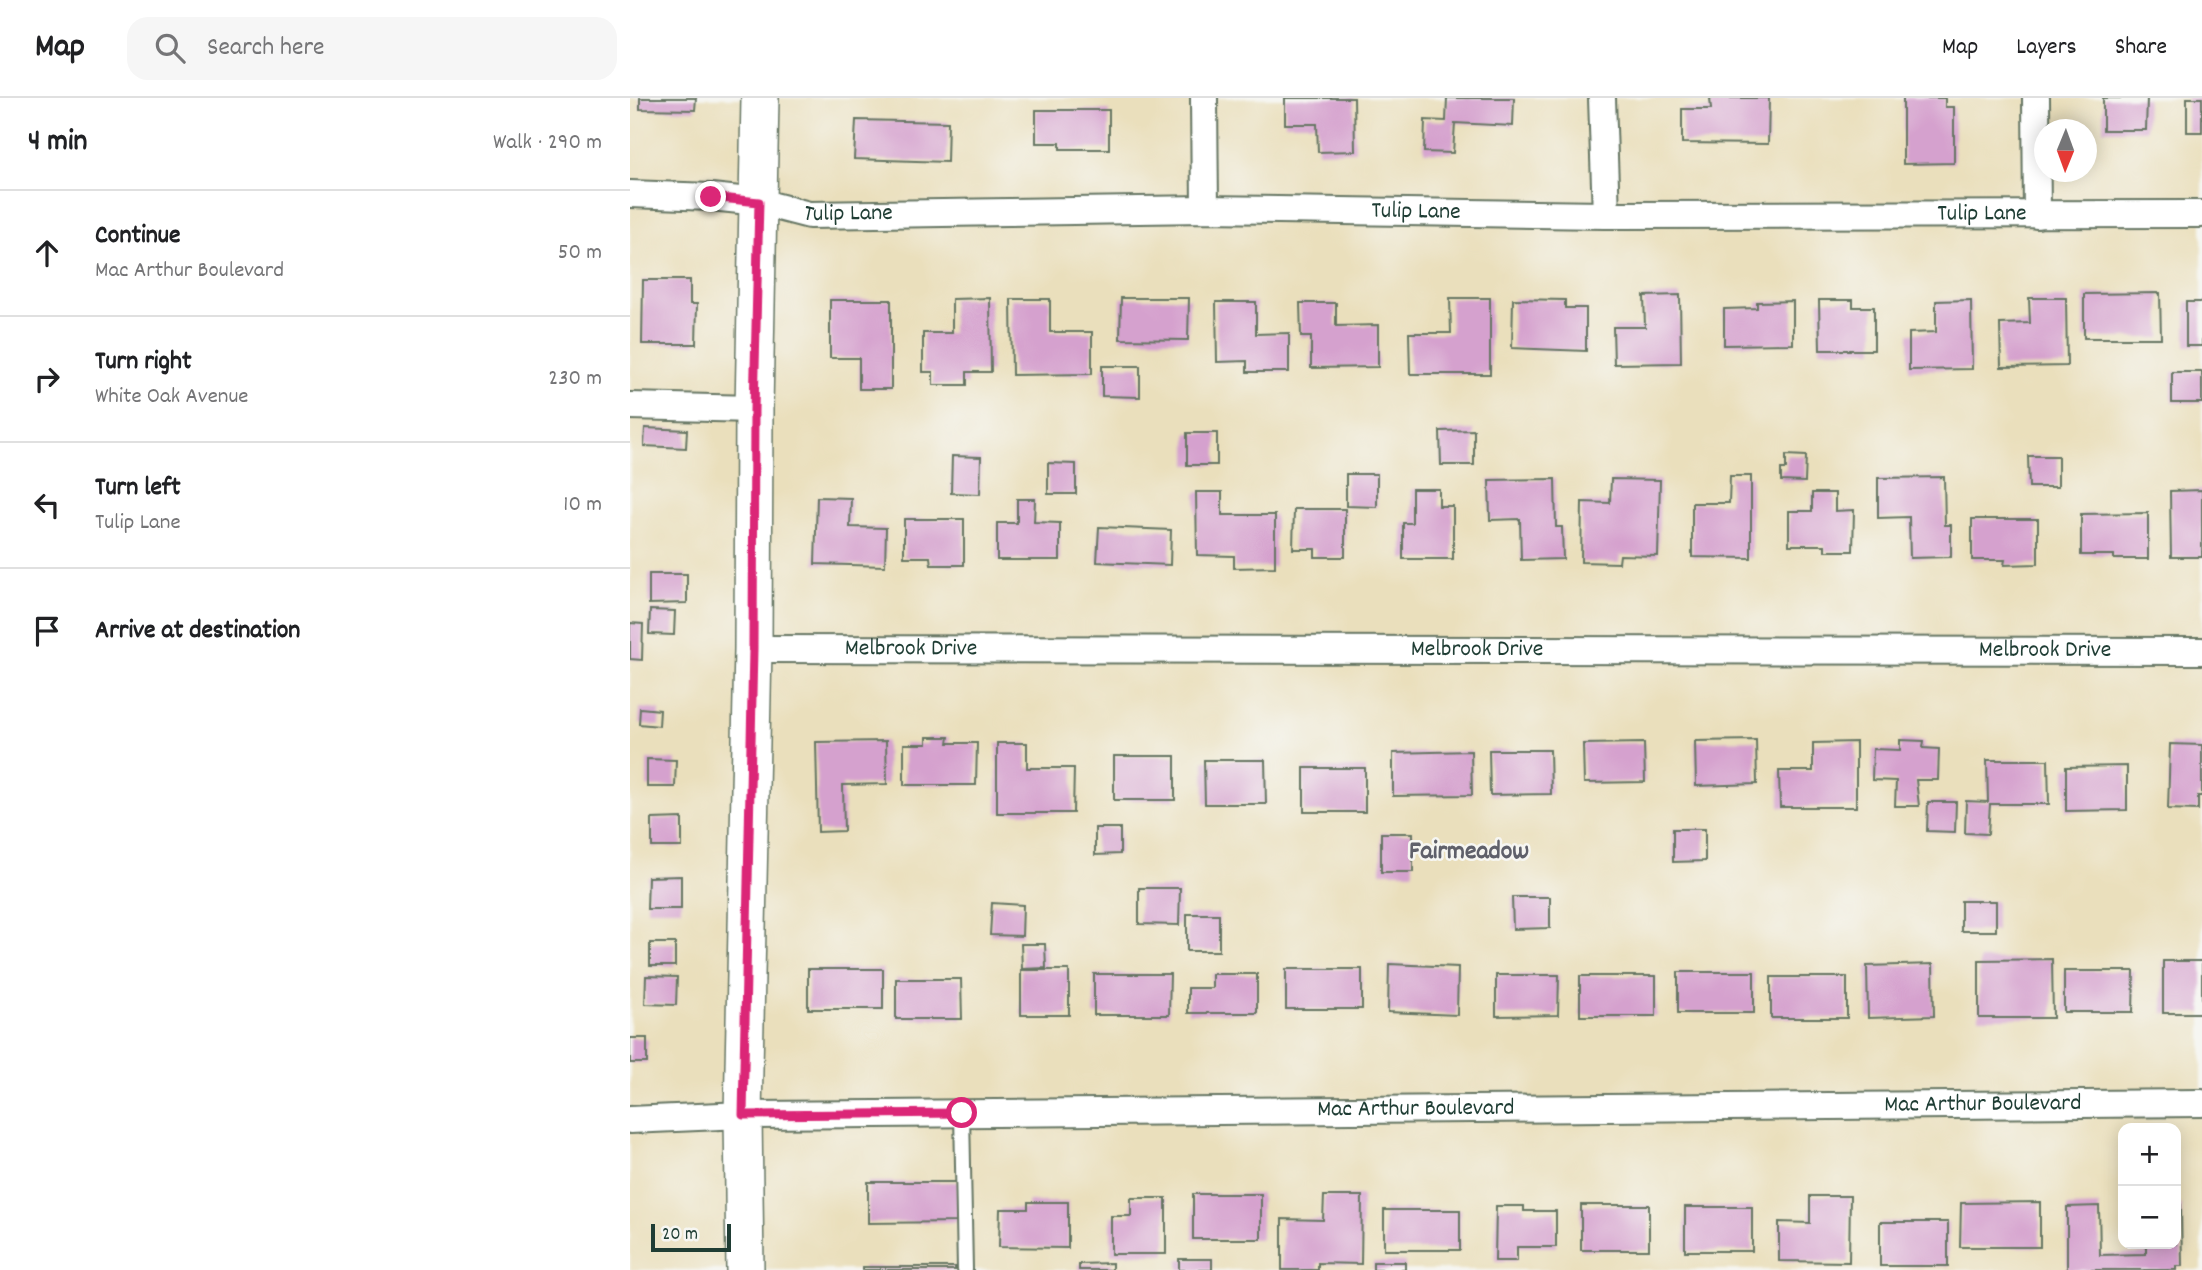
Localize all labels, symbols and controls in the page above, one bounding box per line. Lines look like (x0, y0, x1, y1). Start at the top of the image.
search box (127, 17, 617, 80)
text: Map (35, 25, 85, 72)
icon: search (151, 29, 189, 67)
text: Search here (207, 30, 325, 67)
text: Map (1942, 31, 1978, 65)
text: Layers (2016, 31, 2077, 65)
text: Share (2115, 31, 2167, 65)
north arrow (2034, 119, 2097, 182)
text: 4 min (28, 122, 87, 165)
text: Walk · 290 m (493, 127, 602, 160)
route end (695, 181, 726, 212)
street label: Tulip Lane (1371, 194, 1461, 230)
street label: Tulip Lane (799, 197, 893, 233)
street label: Tulip Lane (1937, 197, 2027, 231)
text: Continue (95, 218, 180, 255)
icon: ahead (28, 234, 66, 272)
text: 50 m (558, 237, 602, 270)
text: Mac Arthur Boulevard (95, 255, 284, 288)
text: Turn right (95, 344, 192, 381)
icon: right (28, 360, 66, 398)
text: 230 m (548, 363, 602, 396)
text: White Oak Avenue (95, 381, 248, 414)
text: Turn left (95, 470, 181, 507)
icon: left (28, 486, 66, 524)
text: 10 m (563, 489, 602, 522)
text: Tulip Lane (95, 507, 181, 540)
icon: arrive (28, 612, 66, 650)
text: Arrive at destination (95, 613, 300, 650)
street label: Melbrook Drive (845, 632, 977, 666)
street label: Melbrook Drive (1411, 633, 1543, 667)
street label: Melbrook Drive (1979, 634, 2111, 668)
district label: Fairmeadow (1409, 834, 1529, 871)
street label: Mac Arthur Boulevard (1884, 1087, 2082, 1123)
street label: Mac Arthur Boulevard (1317, 1092, 1515, 1127)
route start (946, 1097, 977, 1128)
map controls (2118, 1123, 2181, 1249)
button: + (2118, 1123, 2181, 1186)
button: − (2118, 1186, 2181, 1249)
scale bar (651, 1221, 732, 1253)
text: 20 m (662, 1222, 698, 1249)

